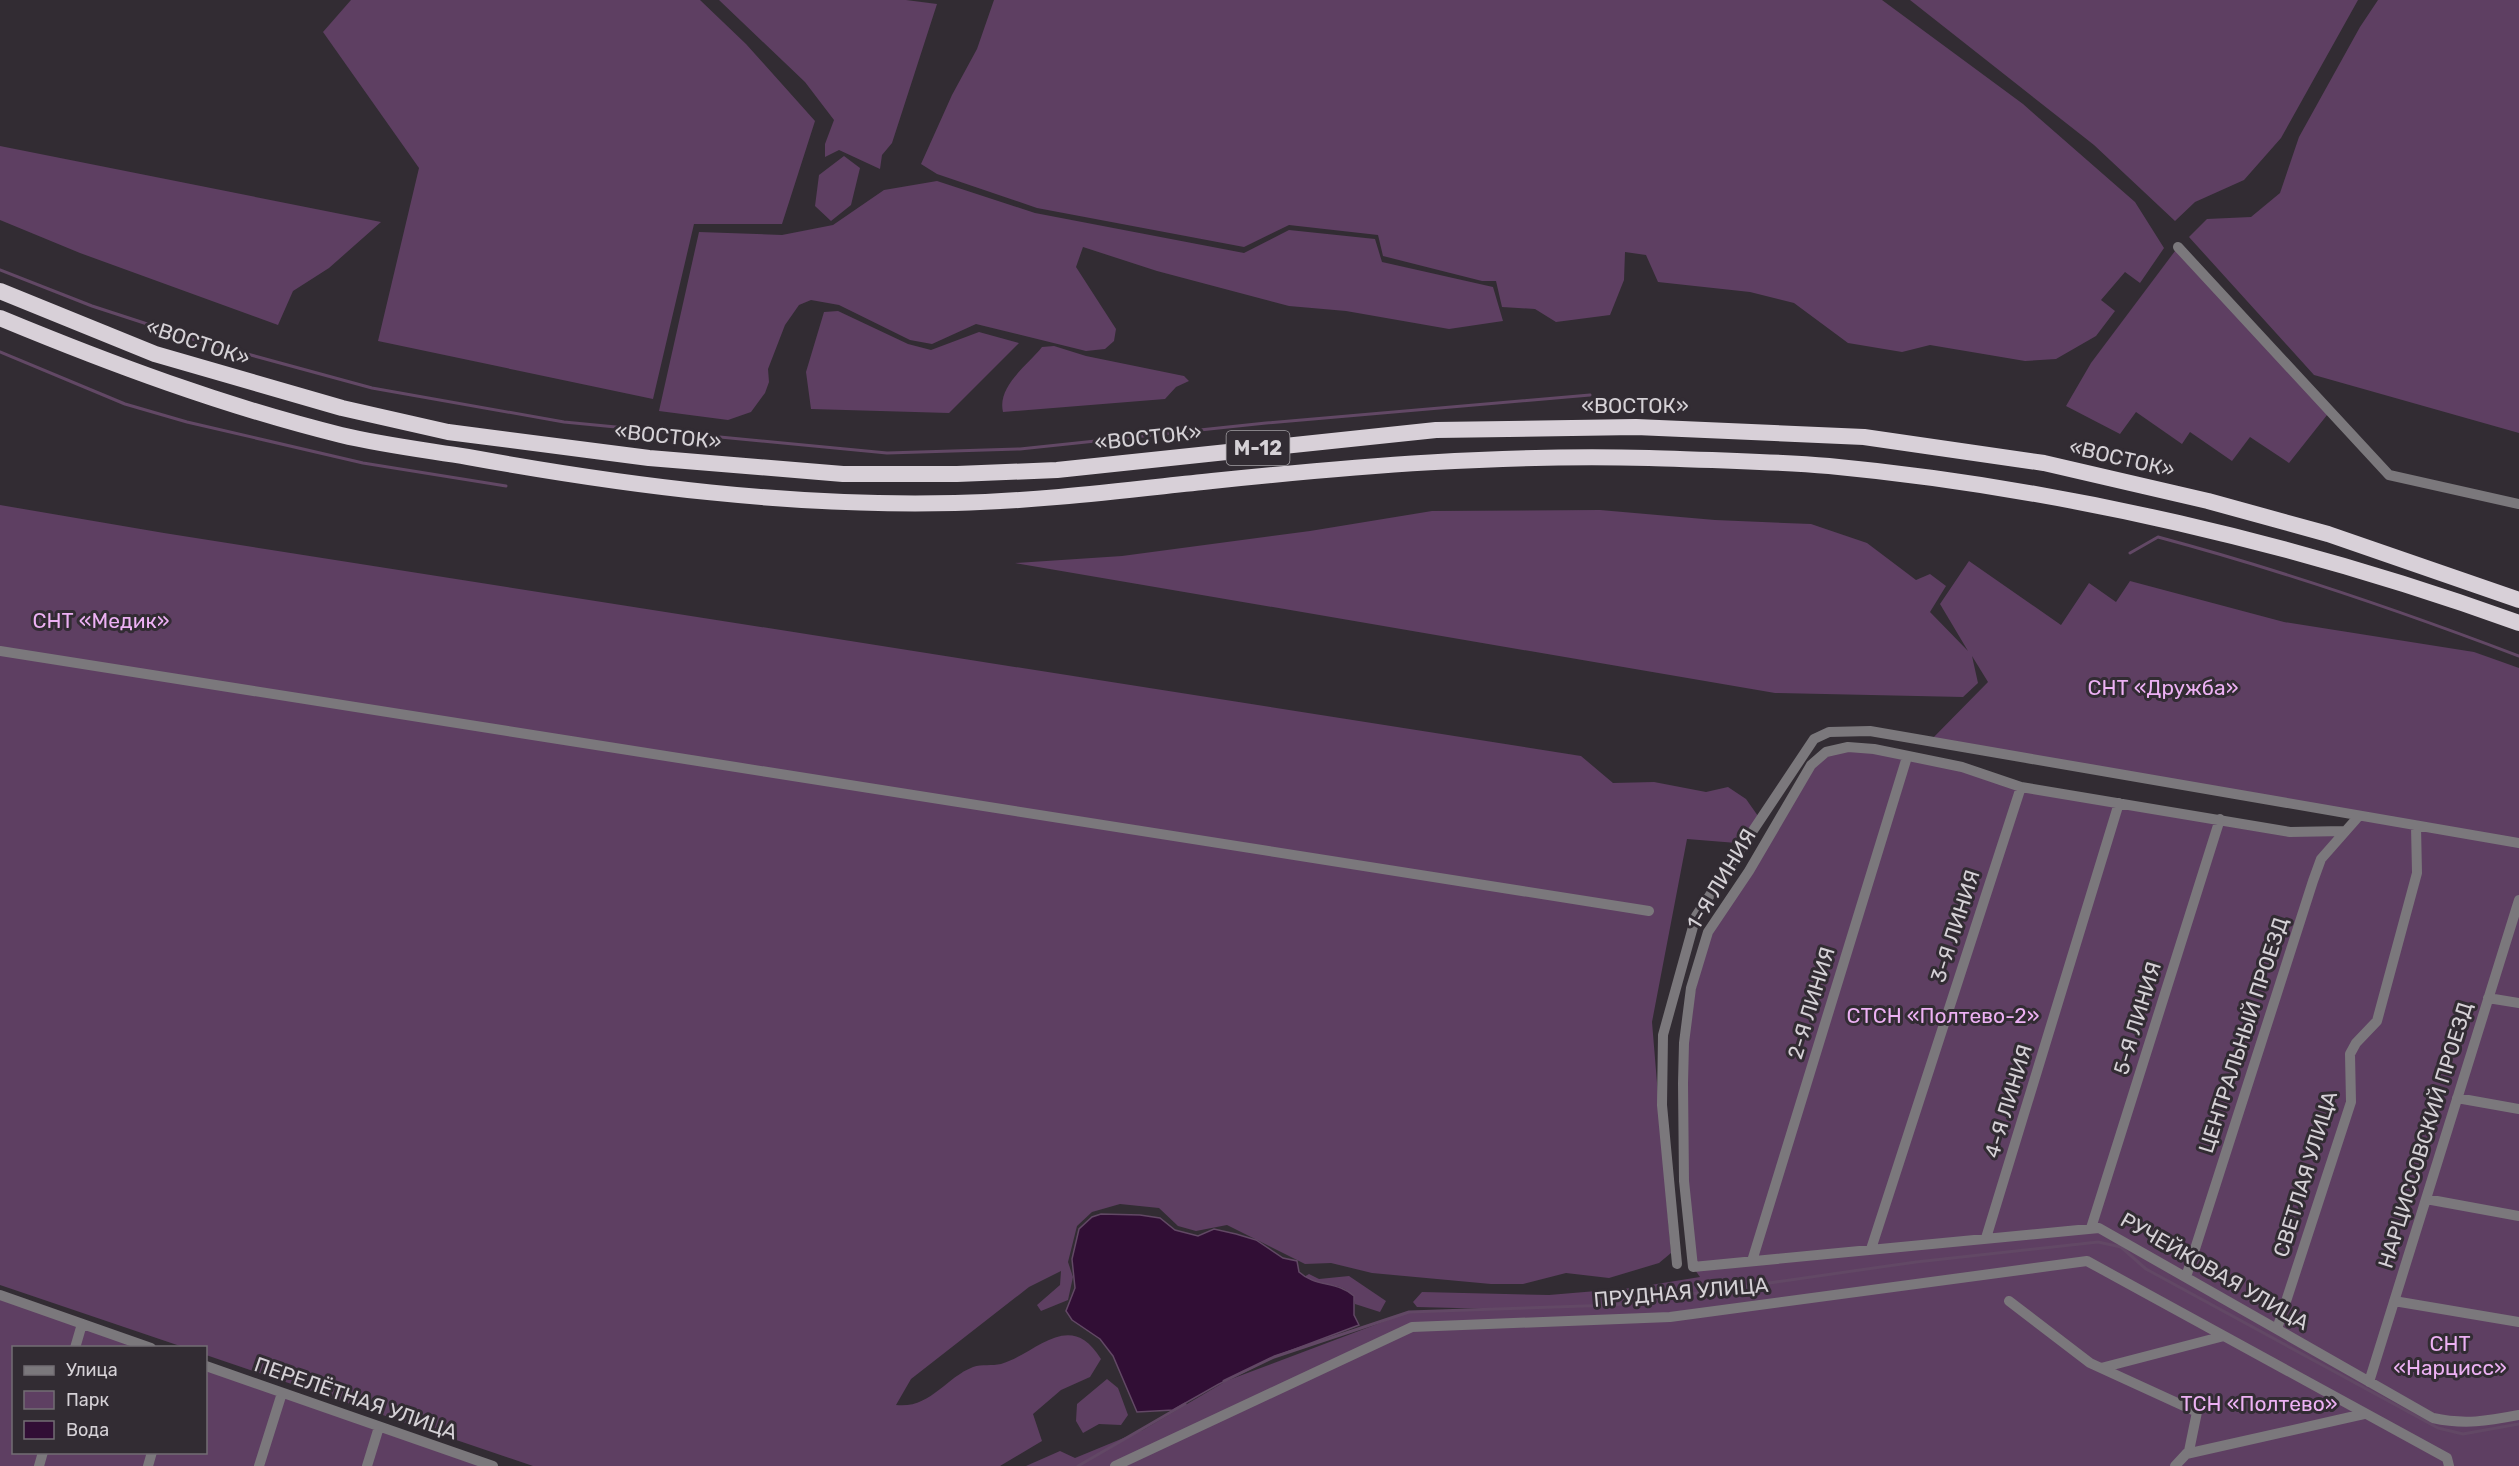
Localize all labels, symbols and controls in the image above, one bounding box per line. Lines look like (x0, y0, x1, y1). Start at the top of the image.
street label: «ВОСТОК» (143, 313, 253, 371)
street label: «ВОСТОК» (1581, 393, 1689, 418)
street label: «ВОСТОК» (613, 418, 723, 454)
street label: «ВОСТОК» (1093, 419, 1203, 455)
road number: М-12 (1226, 431, 1290, 465)
street label: «ВОСТОК» (2067, 434, 2177, 482)
park label: СНТ «Медик» (33, 608, 169, 633)
park label: СНТ «Дружба» (2088, 675, 2238, 700)
street label: 1-Я ЛИНИЯ (1681, 824, 1761, 934)
street label: 3-Я ЛИНИЯ (1925, 867, 1985, 985)
street label: ЦЕНТРАЛЬНЫЙ ПРОЕЗД (2193, 914, 2293, 1156)
street label: 2-Я ЛИНИЯ (1782, 944, 1840, 1062)
street label: 5-Я ЛИНИЯ (2108, 959, 2166, 1077)
street label: НАРЦИССОВСКИЙ ПРОЕЗД (2373, 999, 2477, 1271)
park label: СТСН «Полтево-2» (1847, 1003, 2039, 1028)
street label: 4-Я ЛИНИЯ (1979, 1041, 2037, 1161)
street label: СВЕТЛАЯ УЛИЦА (2268, 1088, 2342, 1260)
street label: РУЧЕЙКОВАЯ УЛИЦА (2116, 1207, 2314, 1335)
street label: ПРУДНАЯ УЛИЦА (1593, 1272, 1769, 1312)
park label: СНТ «Нарцисс» (2393, 1331, 2507, 1380)
legend (12, 1346, 207, 1454)
street label: ПЕРЕЛЁТНАЯ УЛИЦА (251, 1351, 461, 1445)
text: Улица (66, 1359, 118, 1381)
text: Парк (66, 1389, 110, 1411)
park label: ТСН «Полтево» (2180, 1391, 2338, 1416)
text: Вода (66, 1419, 109, 1441)

